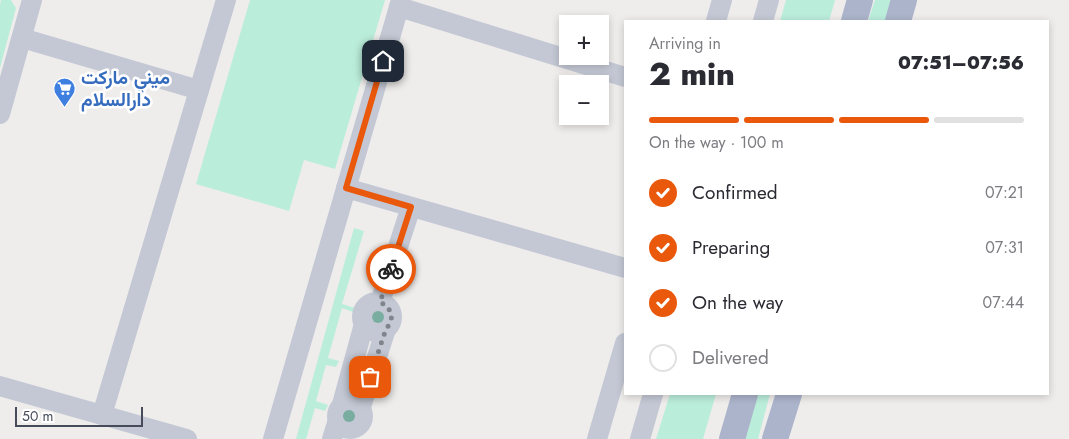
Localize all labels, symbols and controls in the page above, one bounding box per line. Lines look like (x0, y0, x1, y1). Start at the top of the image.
map controls (559, 15, 609, 125)
button: + (559, 15, 609, 65)
text: Arriving in (649, 32, 721, 55)
pin (362, 40, 404, 82)
icon: home (369, 47, 397, 75)
text: 07:51–07:56 (898, 49, 1024, 76)
text: 2 min (649, 51, 735, 97)
place label: ميني ماركت دارالسلام (81, 64, 170, 113)
button: − (559, 75, 609, 125)
supermarket icon: ميني ماركت دارالسلام (53, 76, 77, 107)
text: On the way · 100 m (649, 131, 784, 154)
icon: check (649, 179, 677, 207)
text: Confirmed (692, 179, 778, 206)
text: 07:21 (985, 181, 1024, 204)
icon: check (649, 234, 677, 262)
text: Preparing (692, 234, 770, 261)
text: 07:31 (985, 236, 1024, 259)
courier (366, 244, 416, 294)
icon: bike (377, 255, 405, 283)
icon: check (649, 289, 677, 317)
text: On the way (692, 289, 783, 316)
text: 07:44 (983, 291, 1024, 314)
text: Delivered (692, 344, 769, 371)
pin (349, 356, 391, 398)
icon: bag (356, 363, 384, 391)
scale bar (15, 404, 142, 427)
text: 50 m (22, 406, 53, 426)

